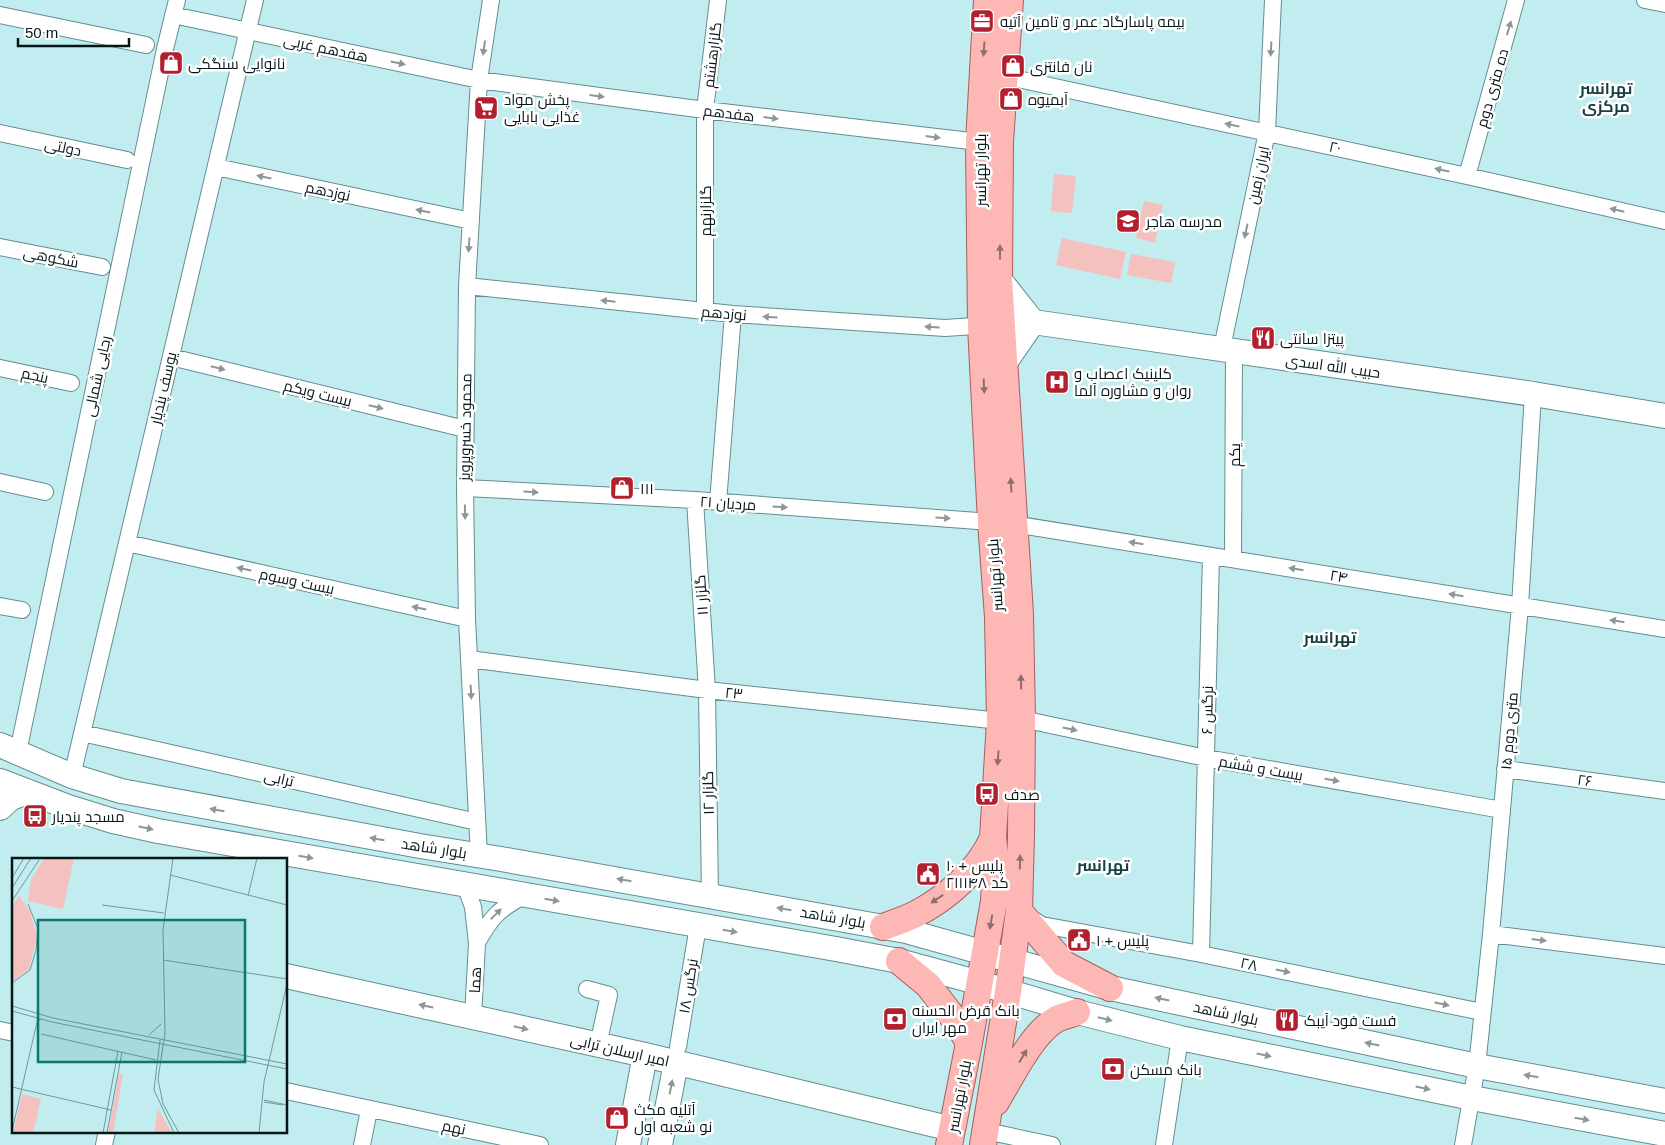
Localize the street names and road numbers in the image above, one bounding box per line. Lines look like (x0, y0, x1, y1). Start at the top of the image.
street label: گلزارهشتم (700, 21, 726, 89)
street label: هفدهم غربی (282, 31, 370, 67)
street label: ده متری دوم (1473, 47, 1513, 130)
street label: هفدهم (702, 101, 756, 127)
street label: بلوار تهرانسر (972, 133, 991, 208)
street label: دولتی (43, 135, 83, 161)
street label: ۲۰ (1328, 137, 1342, 157)
street label: ایران زمین (1244, 144, 1274, 206)
street label: نوزدهم (303, 178, 352, 206)
street label: گلزارنهم (697, 185, 716, 237)
street label: شکوهی (21, 243, 80, 273)
street label: نوزدهم (700, 303, 748, 325)
street label: رجایی شمالی (80, 334, 116, 419)
street label: یوسف پندیار (146, 350, 182, 427)
street label: حبیب الله اسدی (1284, 350, 1382, 383)
street label: پنجم (19, 364, 50, 388)
street label: محمود خسروپرویز (456, 373, 476, 482)
street label: بیست ویکم (282, 376, 354, 412)
street label: یکم (1226, 443, 1245, 467)
street label: ۲۱ مردیان (699, 493, 757, 515)
street label: بلوار تهرانسر (984, 538, 1008, 613)
street label: بیست وسوم (257, 565, 336, 599)
street label: ۲۴ (1329, 566, 1349, 586)
street label: گلزار ۱۱ (691, 574, 712, 616)
street label: ۲۳ (724, 684, 744, 702)
street label: نرگس ۶ (1198, 686, 1218, 735)
street label: ۱۵ متری دوم (1497, 691, 1523, 771)
street label: بیست و ششم (1217, 752, 1304, 786)
street label: ترابی (262, 766, 295, 792)
street label: گلزار ۱۲ (699, 771, 718, 815)
street label: ۲۶ (1576, 771, 1594, 789)
street label: بلوار شاهد (400, 834, 468, 863)
street label: بلوار شاهد (799, 903, 867, 932)
street label: ۲۸ (1239, 954, 1259, 974)
street label: نرگس ۱۸ (675, 957, 703, 1015)
street label: هما (466, 966, 484, 994)
street label: بلوار شاهد (1192, 998, 1260, 1029)
street label: امیر ارسلان ترابی (568, 1030, 671, 1072)
street label: بلوار تهرانسر (943, 1059, 976, 1135)
street label: نهم (440, 1116, 467, 1140)

